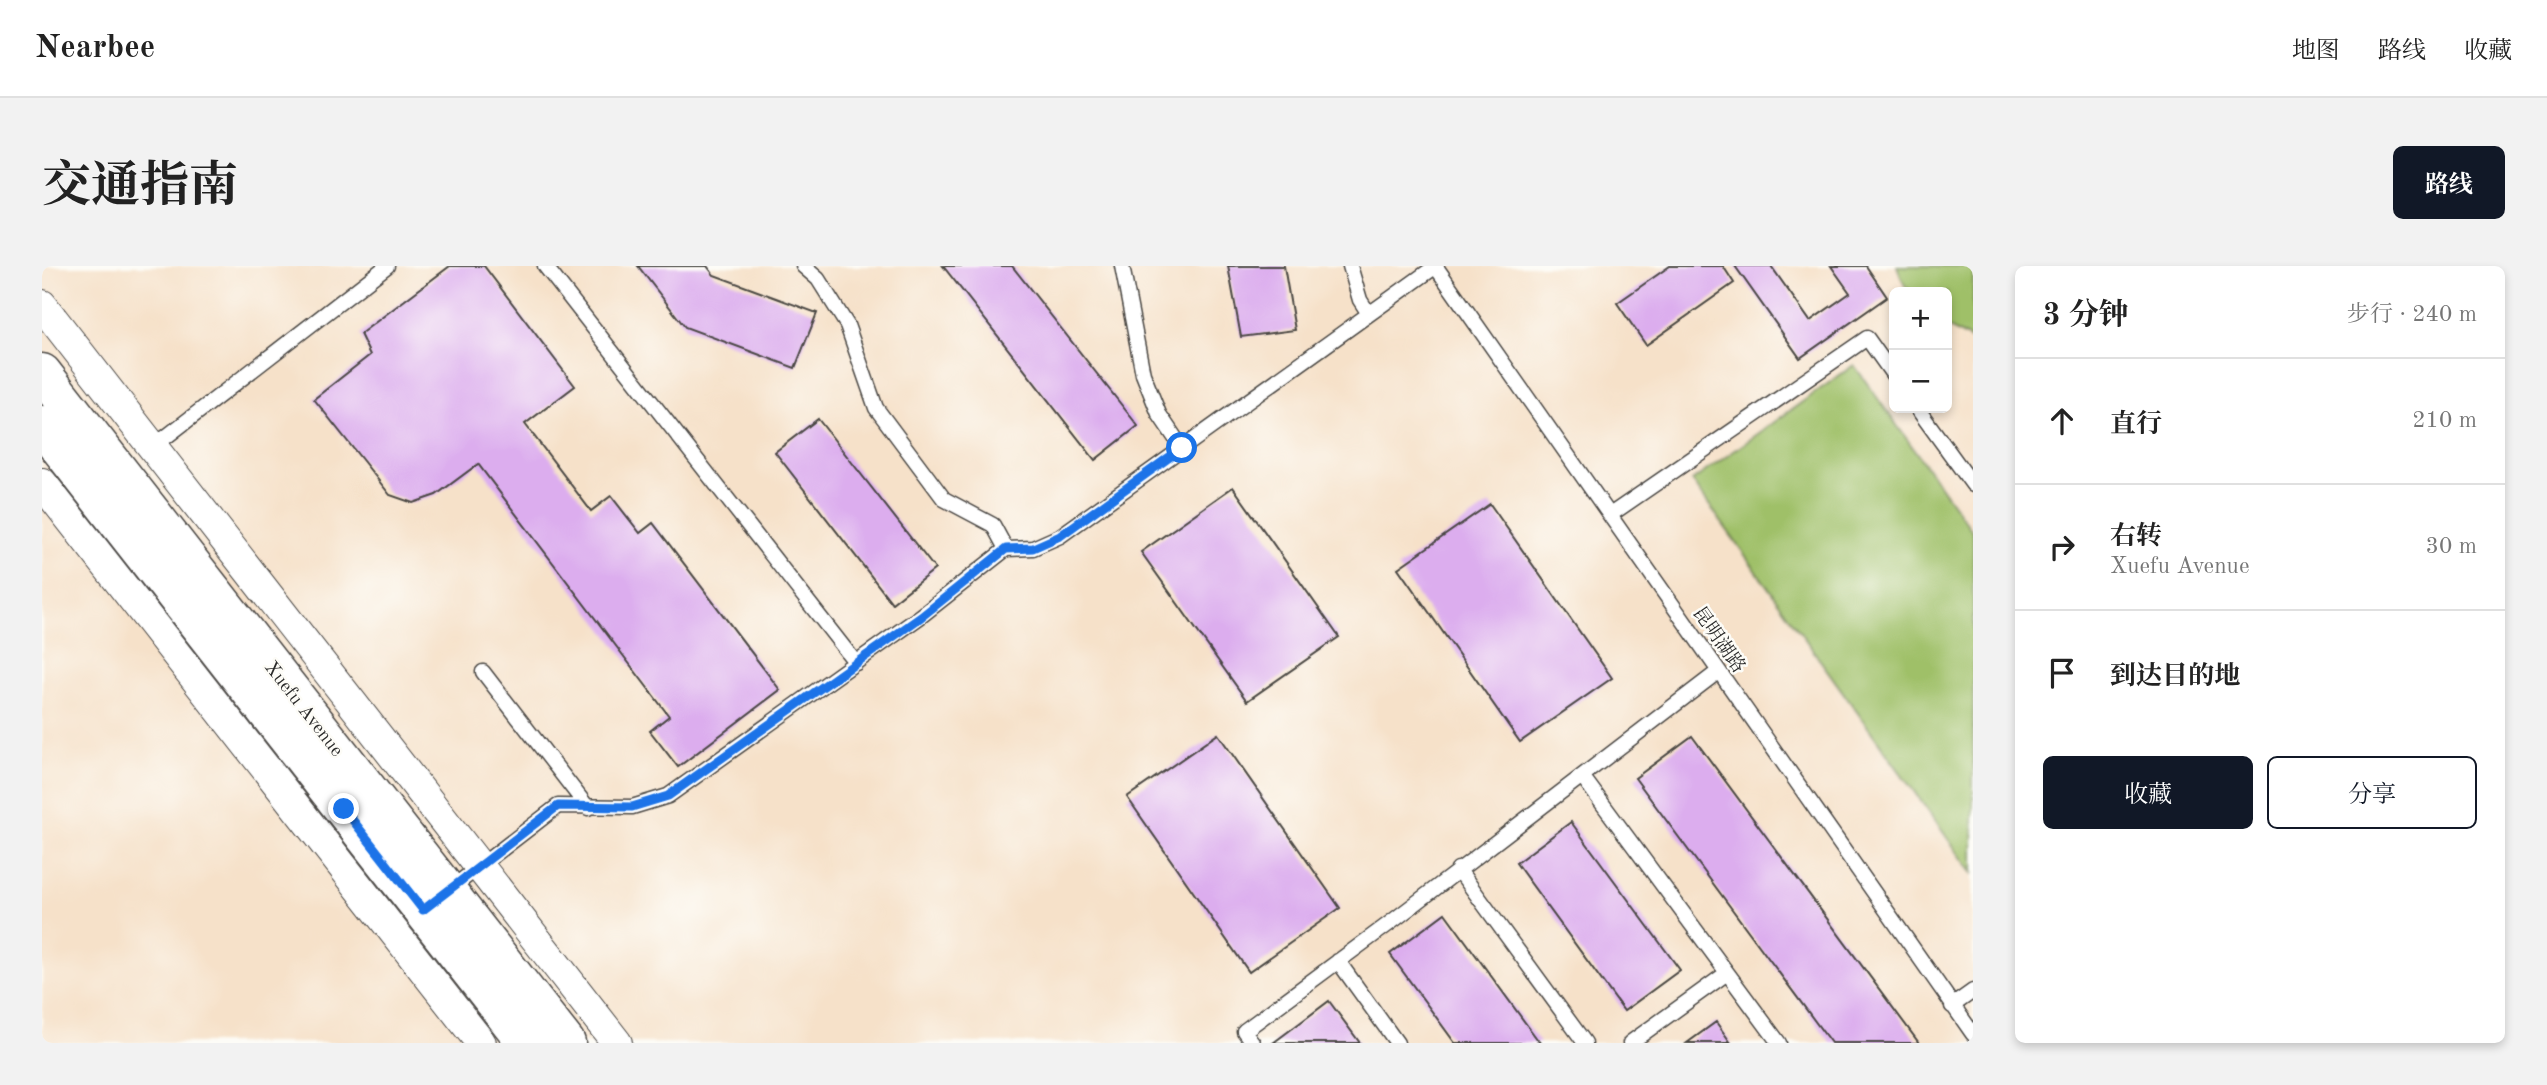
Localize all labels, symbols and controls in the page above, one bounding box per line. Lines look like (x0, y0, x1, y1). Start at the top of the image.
text: Nearbee (35, 32, 155, 65)
text: 地图 (2292, 40, 2340, 64)
text: 路线 (2378, 40, 2426, 64)
text: 收藏 (2464, 40, 2512, 64)
button: 路线 (2393, 146, 2505, 219)
text: 交通指南 (42, 164, 238, 213)
map controls (1889, 287, 1952, 413)
button: + (1889, 287, 1952, 350)
text: 3 分钟 (2043, 301, 2129, 331)
text: 步行 · 240 m (2347, 303, 2477, 326)
button: − (1889, 350, 1952, 413)
icon: ahead (2043, 402, 2081, 440)
text: 210 m (2412, 409, 2477, 432)
text: 直行 (2110, 412, 2162, 438)
route start (1166, 432, 1197, 463)
text: 右转 (2110, 524, 2162, 550)
icon: right (2043, 528, 2081, 566)
text: 30 m (2426, 535, 2477, 558)
text: Xuefu Avenue (2110, 555, 2249, 578)
street label: 昆明湖路 (1688, 603, 1749, 677)
icon: arrive (2043, 654, 2081, 692)
street label: Xuefu Avenue (260, 658, 346, 761)
text: 到达目的地 (2110, 664, 2240, 690)
button: 收藏 (2043, 756, 2253, 829)
button: 分享 (2267, 756, 2477, 829)
route end (328, 793, 359, 824)

